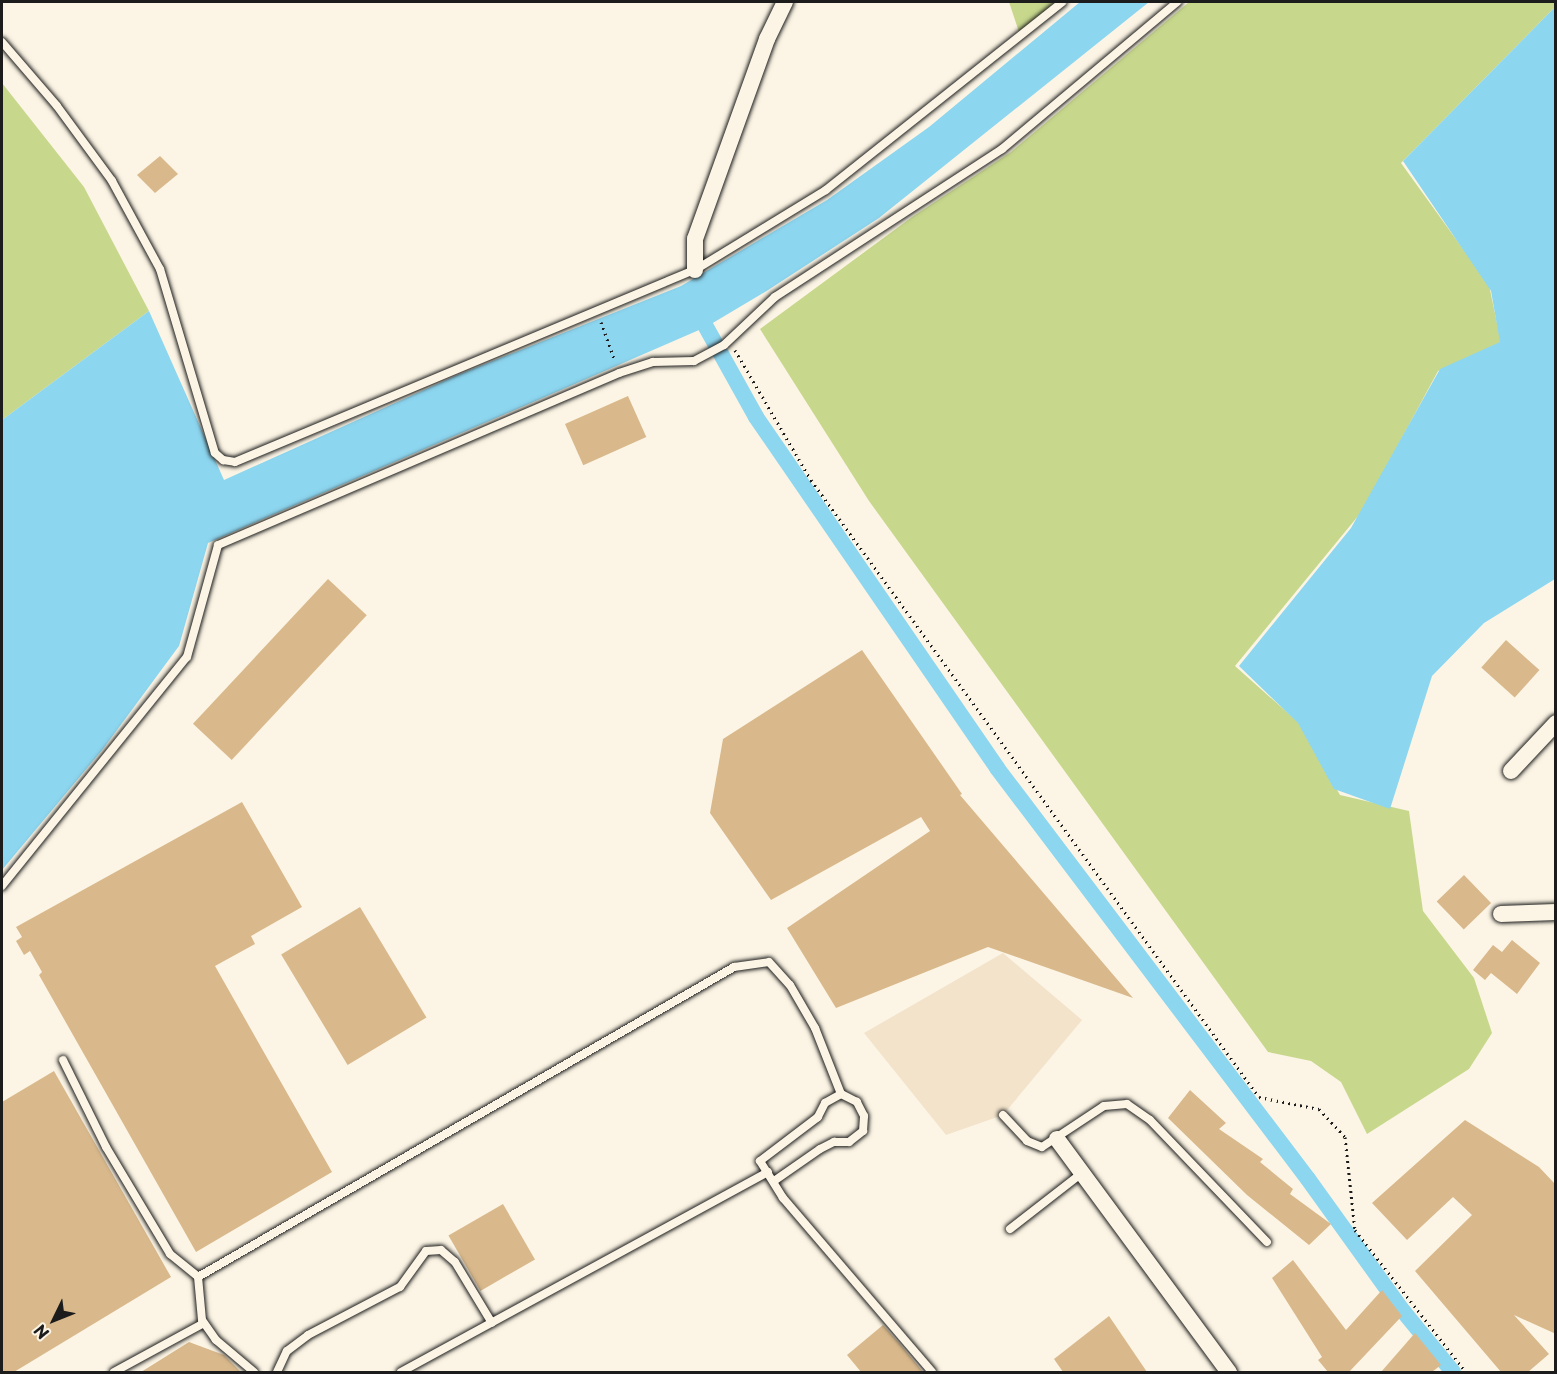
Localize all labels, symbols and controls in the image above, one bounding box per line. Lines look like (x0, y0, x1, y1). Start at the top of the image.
north arrow (24, 1290, 84, 1350)
text: N (28, 1319, 54, 1345)

